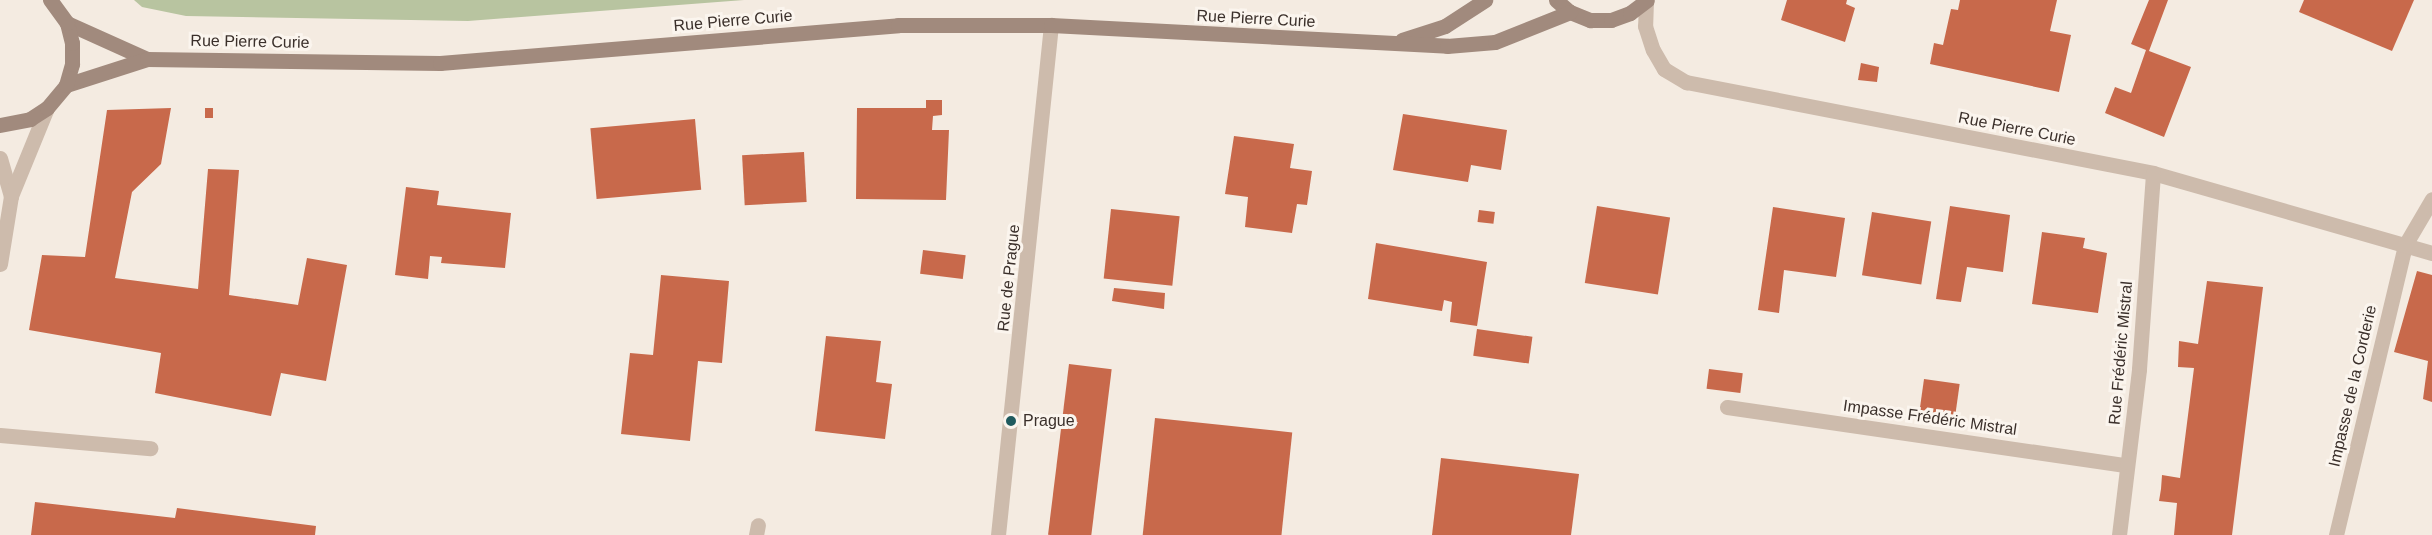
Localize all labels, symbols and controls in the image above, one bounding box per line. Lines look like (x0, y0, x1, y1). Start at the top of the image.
street label: Rue Pierre Curie (673, 6, 793, 36)
street label: Rue Pierre Curie (1196, 6, 1316, 32)
street label: Rue Pierre Curie (190, 31, 310, 53)
street label: Rue Pierre Curie (1957, 108, 2077, 150)
street label: Rue de Prague (994, 223, 1024, 333)
street label: Rue Frédéric Mistral (2105, 280, 2137, 426)
street label: Impasse de la Corderie (2325, 303, 2381, 469)
street label: Impasse Frédéric Mistral (1842, 396, 2018, 440)
place label: Prague (1023, 411, 1075, 431)
marker: Prague (1004, 414, 1018, 428)

